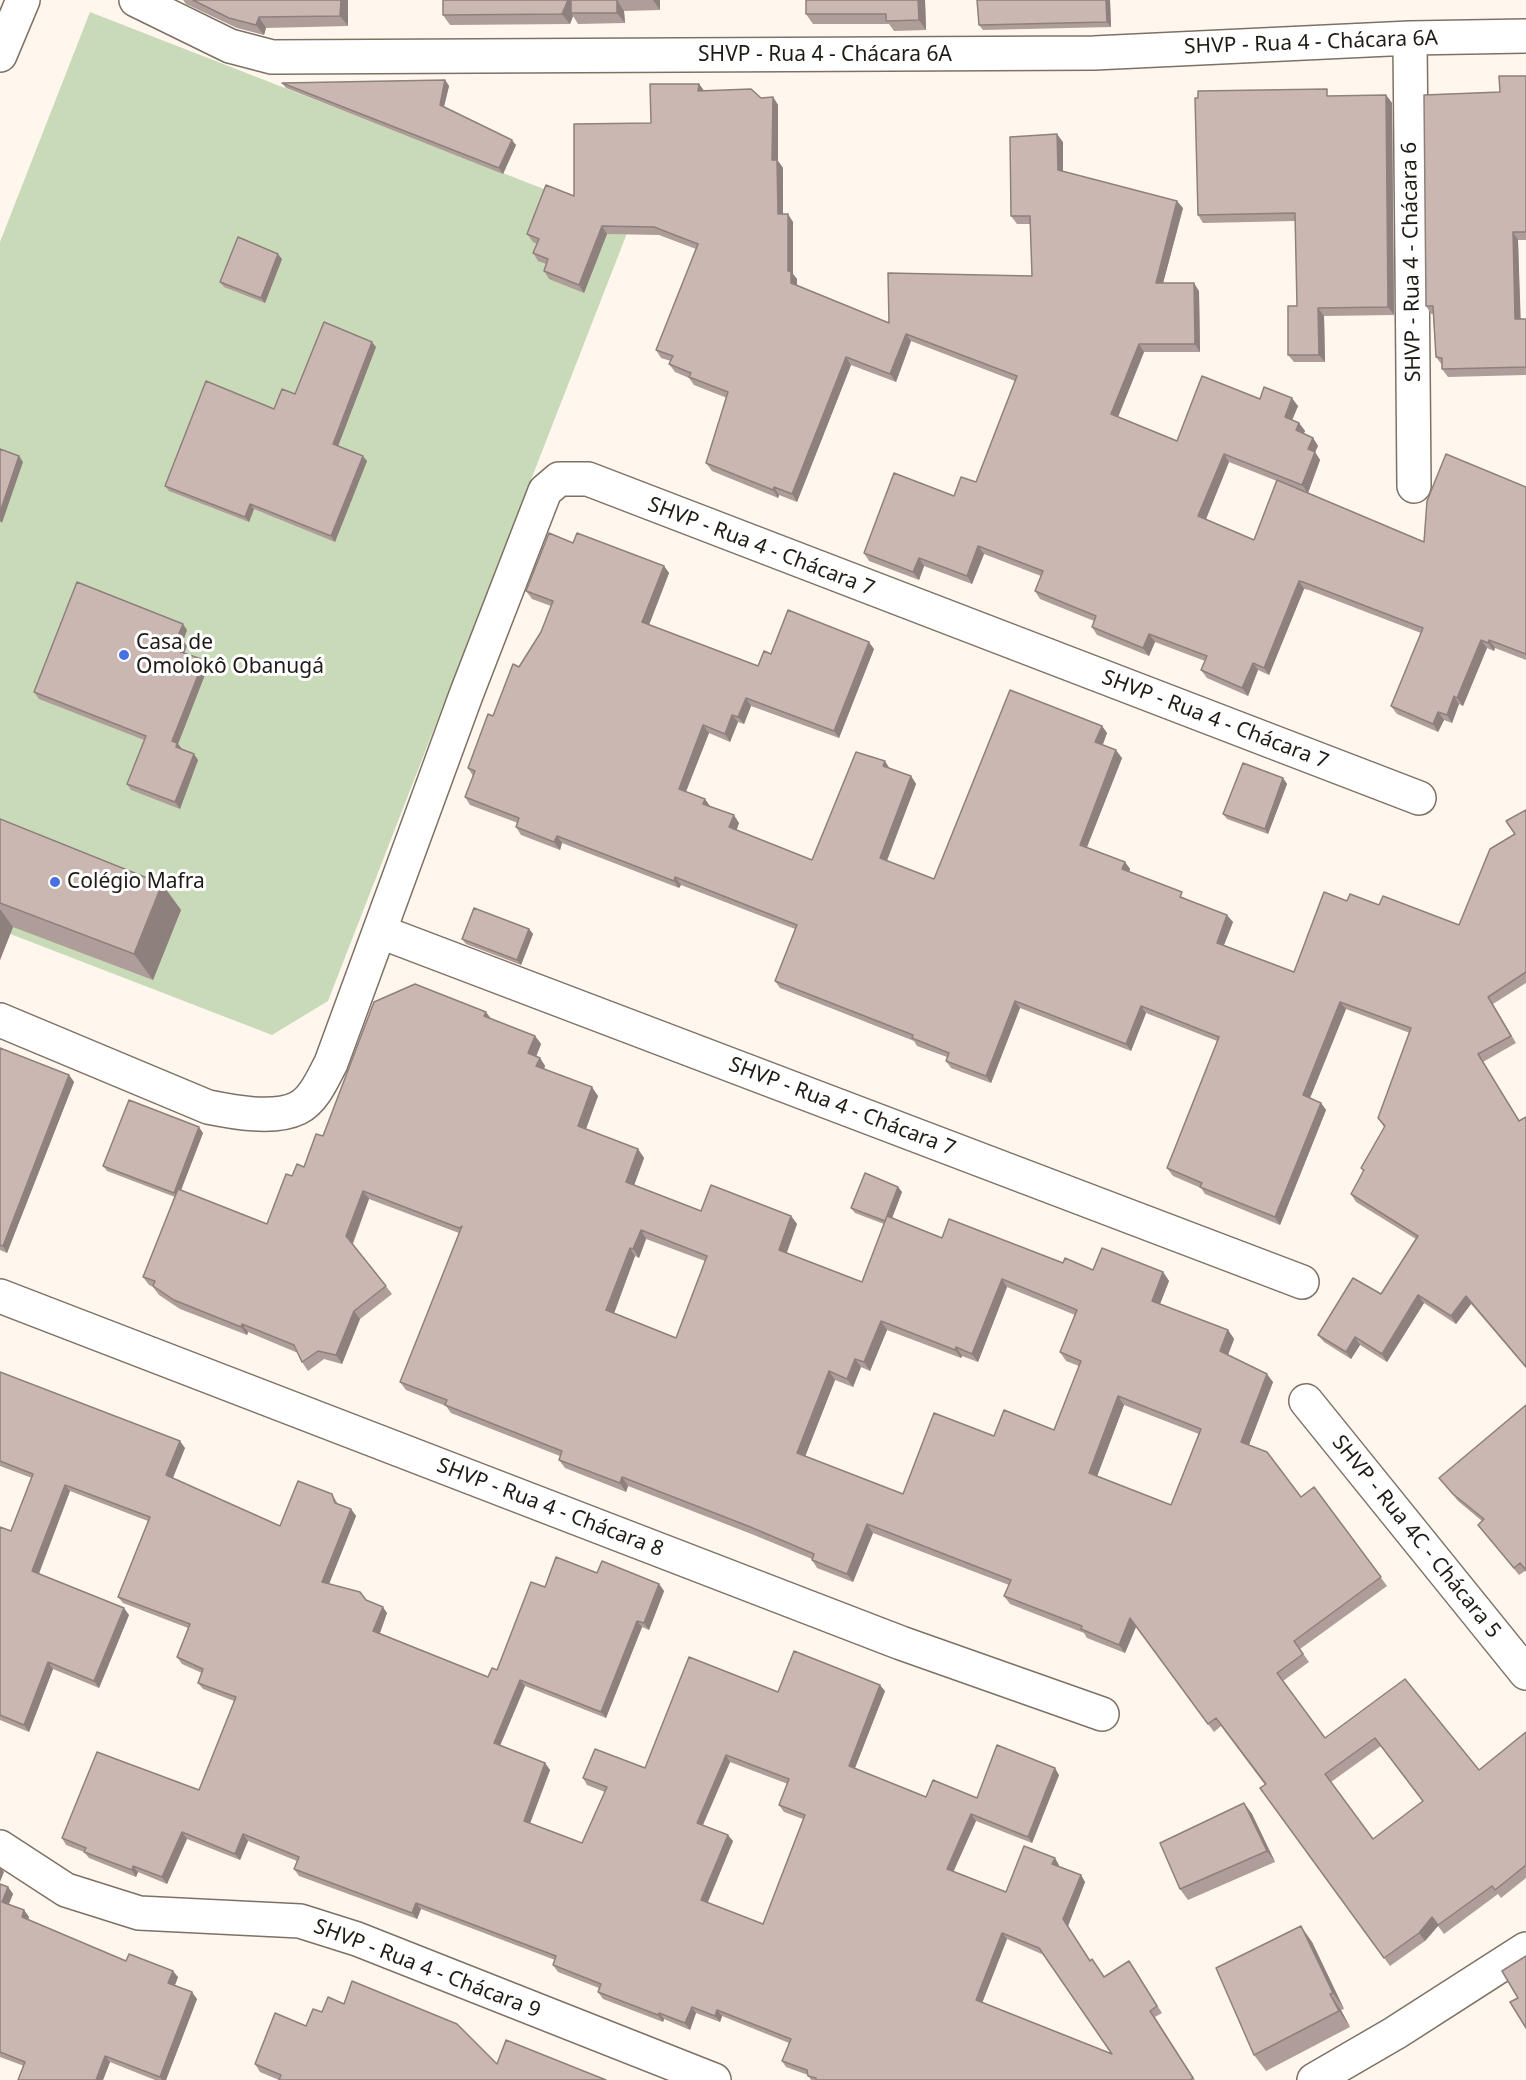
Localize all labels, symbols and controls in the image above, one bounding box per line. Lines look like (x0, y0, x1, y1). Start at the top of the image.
street label: SHVP - Rua 4 - Chácara 6A (1184, 26, 1438, 60)
street label: SHVP - Rua 4 - Chácara 6A (698, 42, 952, 68)
street label: SHVP - Rua 4 - Chácara 6 (1397, 142, 1427, 382)
street label: SHVP - Rua 4 - Chácara 7 (644, 492, 878, 602)
place label: Casa de Omolokô Obanugá (136, 630, 324, 680)
marker: Casa de Omolokô Obanugá (117, 648, 131, 662)
street label: SHVP - Rua 4 - Chácara 7 (1098, 665, 1332, 775)
place label: Colégio Mafra (67, 869, 205, 895)
marker: Colégio Mafra (48, 875, 62, 889)
street label: SHVP - Rua 4 - Chácara 7 (725, 1052, 959, 1162)
street label: SHVP - Rua 4C - Chácara 5 (1326, 1430, 1506, 1644)
street label: SHVP - Rua 4 - Chácara 8 (433, 1453, 667, 1563)
street label: SHVP - Rua 4 - Chácara 9 (310, 1914, 544, 2024)

